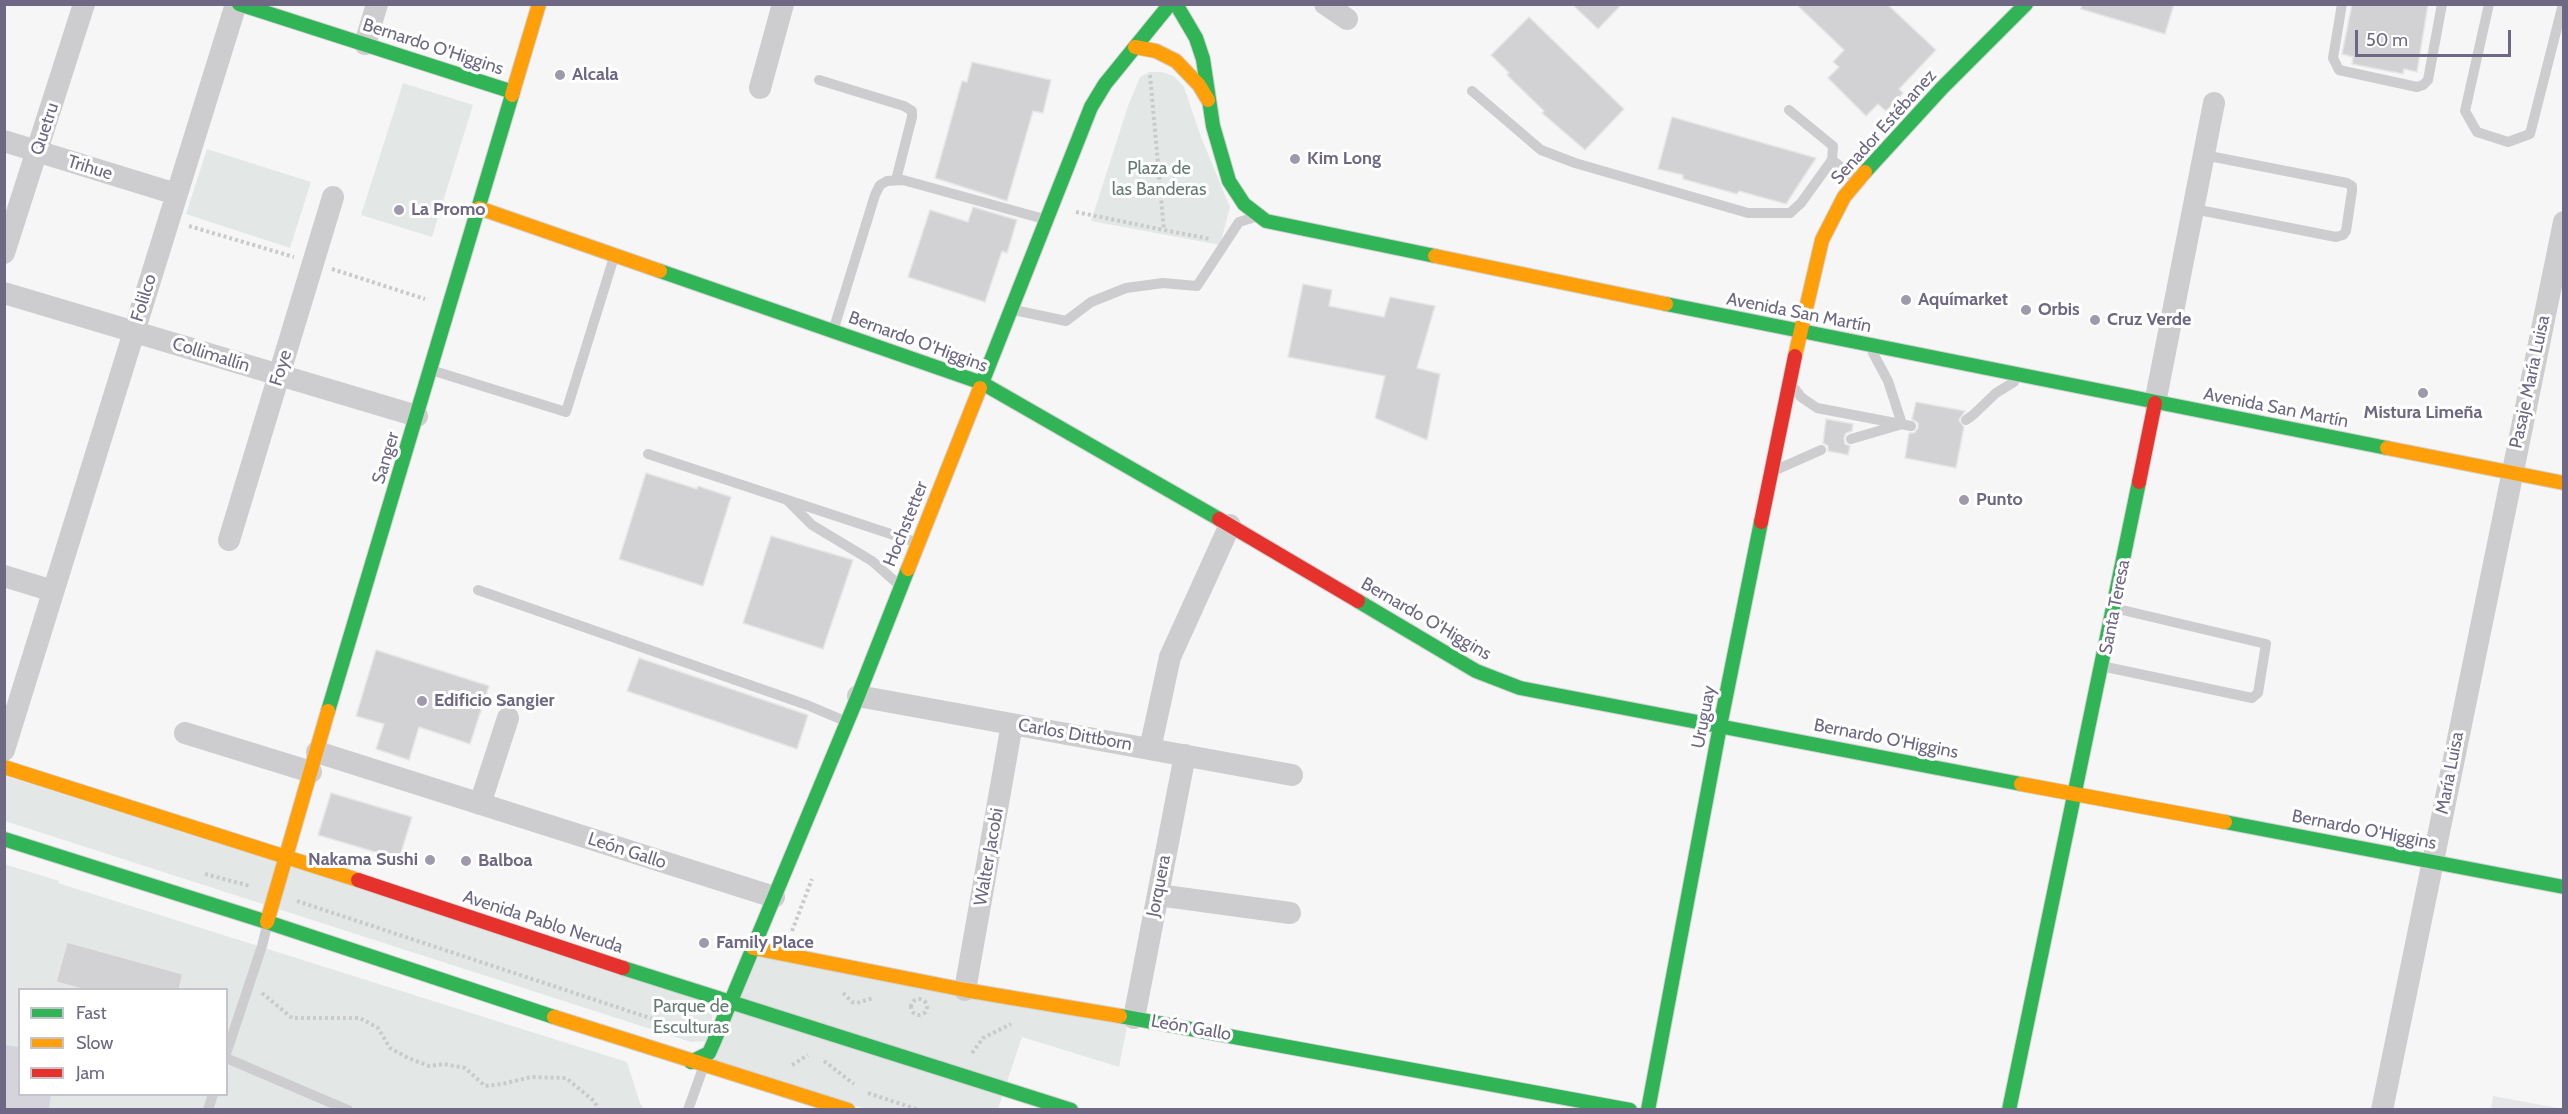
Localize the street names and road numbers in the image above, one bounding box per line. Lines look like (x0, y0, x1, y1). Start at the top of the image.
street label: Bernardo O'Higgins (360, 14, 506, 80)
street label: Senador Estébanez (1827, 65, 1941, 189)
street label: Quetru (26, 100, 64, 158)
street label: Trihue (65, 151, 115, 185)
street label: Folilco (127, 272, 161, 324)
street label: Avenida San Martín (1725, 288, 1873, 338)
street label: Bernardo O'Higgins (845, 307, 991, 377)
street label: Pasaje María Luisa (2505, 314, 2555, 450)
street label: Collimallín (170, 333, 252, 377)
street label: Foye (265, 347, 297, 389)
street label: Avenida San Martín (2202, 383, 2350, 433)
street label: Sanger (368, 429, 404, 487)
street label: Hochstetter (879, 478, 933, 570)
street label: Santa Teresa (2095, 558, 2135, 656)
street label: Bernardo O'Higgins (1357, 573, 1495, 665)
street label: Uruguay (1687, 684, 1721, 750)
street label: Carlos Dittborn (1016, 714, 1134, 756)
street label: Bernardo O'Higgins (1812, 714, 1960, 764)
street label: María Luisa (2431, 730, 2469, 816)
street label: Bernardo O'Higgins (2290, 805, 2438, 855)
street label: Walter Jacobi (970, 806, 1008, 908)
street label: León Gallo (585, 828, 669, 874)
street label: Jorquera (1142, 853, 1176, 919)
street label: Avenida Pablo Neruda (460, 886, 626, 958)
street label: León Gallo (1149, 1010, 1233, 1046)

